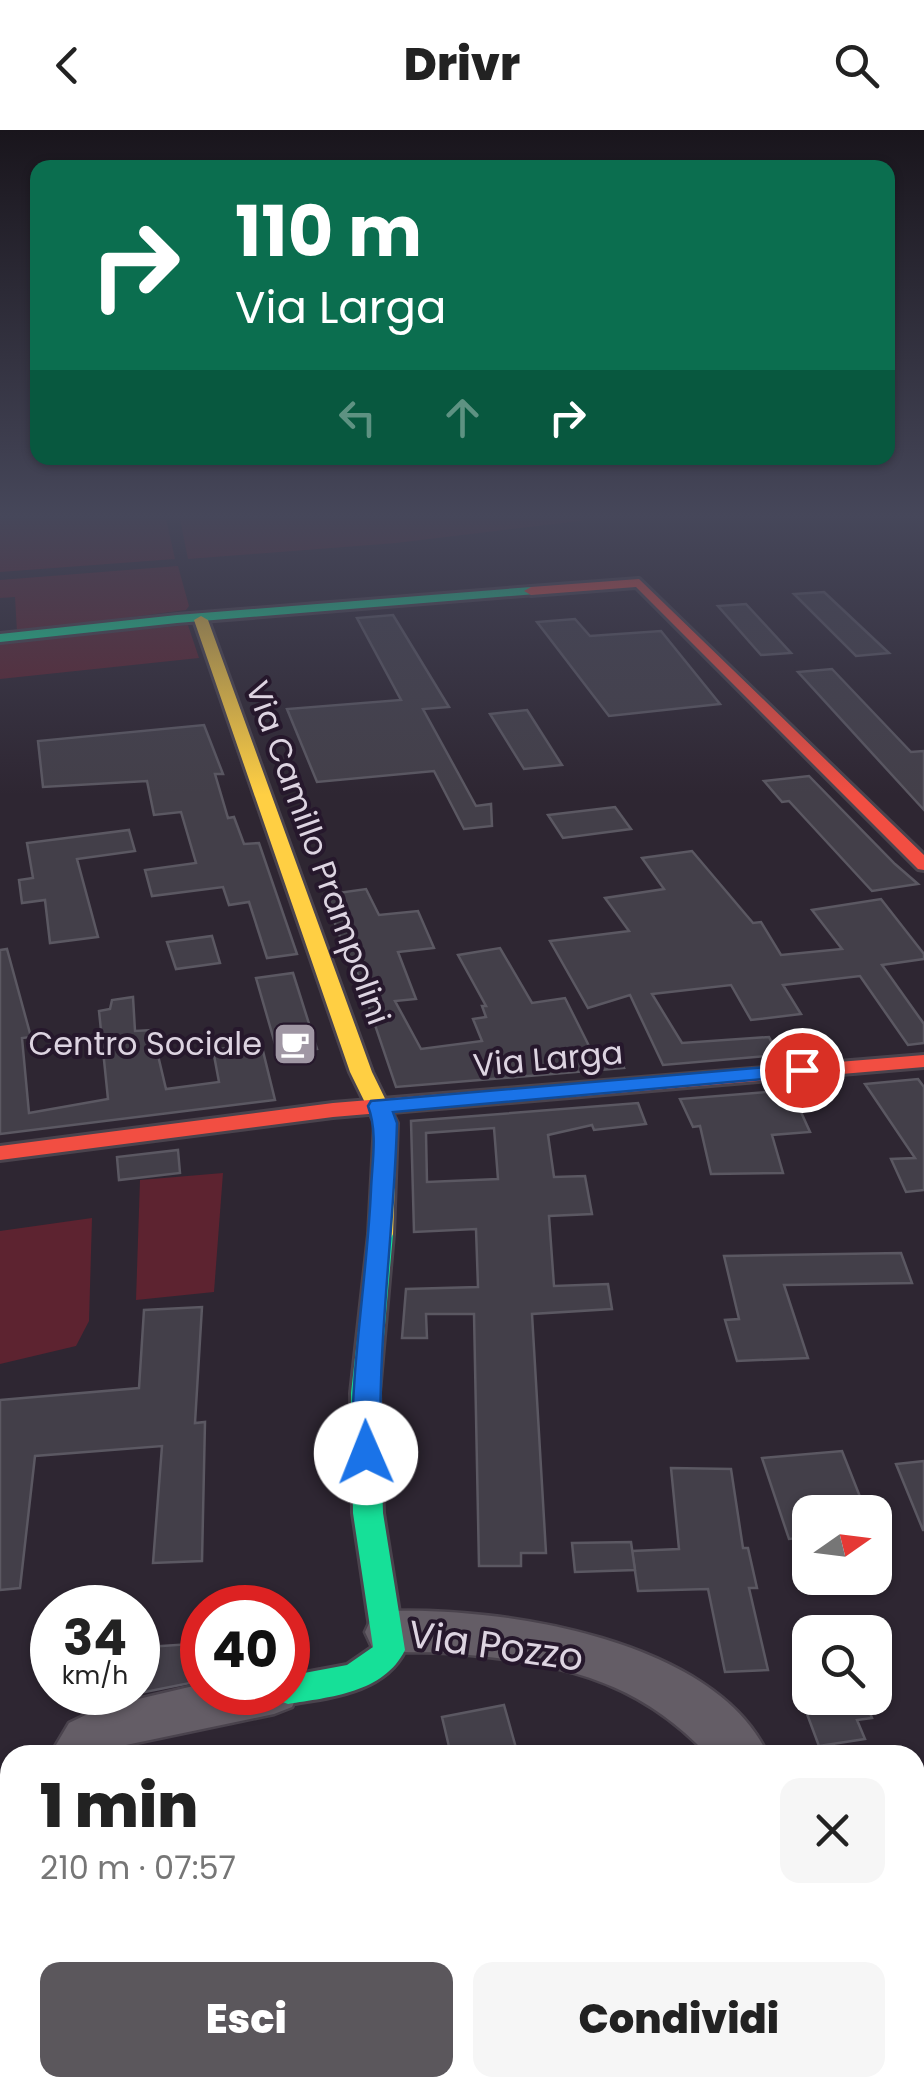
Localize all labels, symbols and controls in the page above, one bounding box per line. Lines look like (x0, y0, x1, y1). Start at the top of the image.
text: Drivr (404, 33, 520, 96)
icon: back (40, 38, 95, 93)
icon: search (829, 38, 884, 93)
text: 110 m (235, 182, 422, 281)
icon: right (70, 200, 200, 330)
text: Via Larga (235, 276, 446, 339)
icon: left (330, 390, 385, 445)
icon: ahead (435, 390, 490, 445)
icon: right (540, 390, 595, 445)
street label: Via Camillo Prampolini (235, 675, 402, 1031)
place label: Centro Sociale (28, 1021, 262, 1066)
cafe icon: Centro Sociale (272, 1021, 318, 1067)
pin (760, 1028, 845, 1113)
street label: Via Larga (471, 1030, 625, 1087)
icon: arrive (775, 1043, 830, 1098)
position arrow (314, 1401, 418, 1505)
north arrow (792, 1495, 892, 1595)
map controls (792, 1495, 892, 1715)
speed limit sign: 40 (180, 1585, 310, 1715)
text: 34 (63, 1602, 127, 1673)
street label: Via Pozzo (405, 1607, 587, 1684)
button: search (792, 1615, 892, 1715)
text: km/h (62, 1658, 128, 1693)
text: 1 min (40, 1764, 198, 1848)
button: close (780, 1778, 885, 1883)
text: 210 m · 07:57 (40, 1845, 236, 1890)
button: Esci (40, 1962, 453, 2077)
button: Condividi (473, 1962, 885, 2077)

